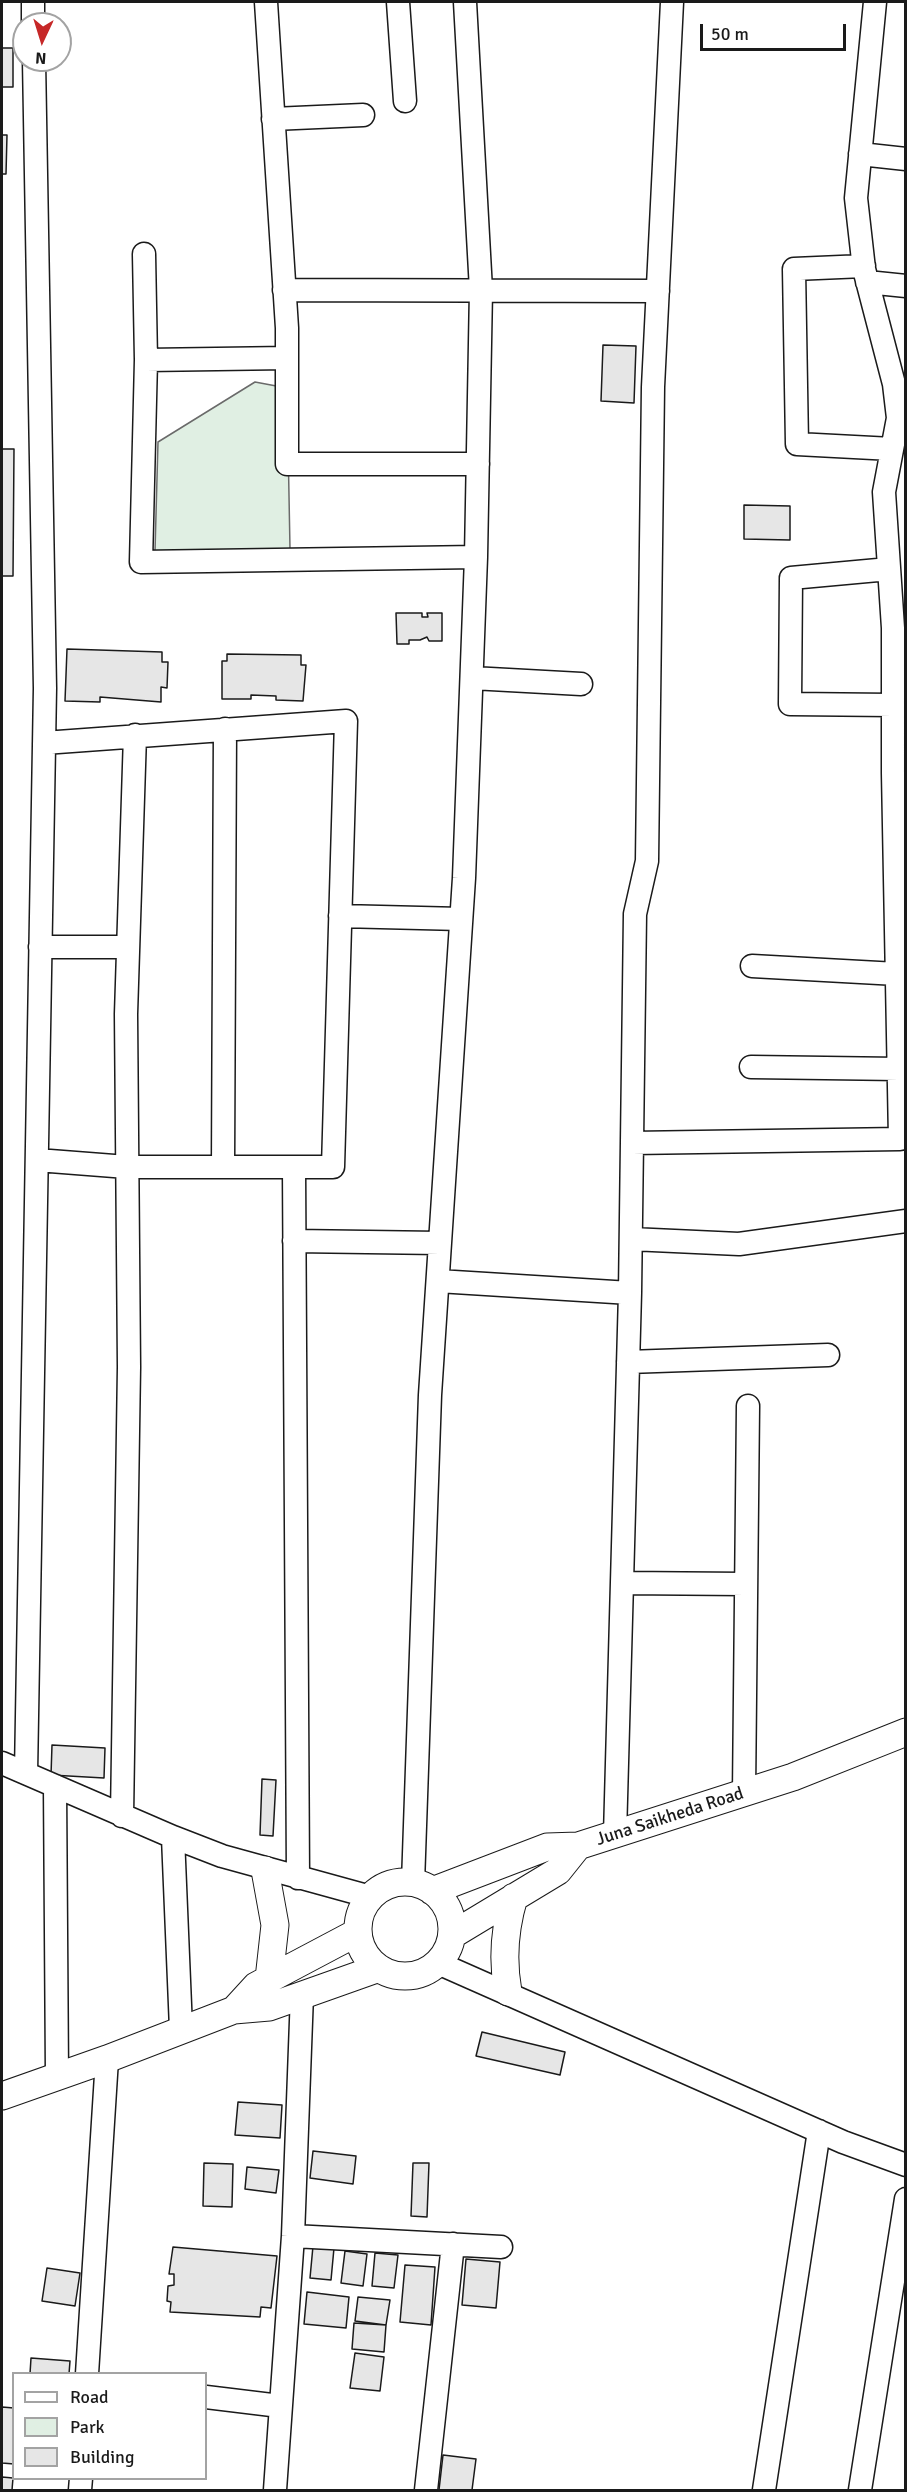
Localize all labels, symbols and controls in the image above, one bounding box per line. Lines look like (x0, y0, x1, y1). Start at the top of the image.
north arrow (12, 12, 72, 72)
scale bar (703, 12, 848, 50)
text: 50 m (711, 23, 749, 45)
text: N (35, 48, 47, 68)
street label: Juna Saikheda Road (594, 1783, 746, 1851)
legend (12, 2372, 207, 2480)
text: Road (70, 2386, 109, 2408)
text: Park (70, 2416, 105, 2438)
text: Building (70, 2446, 134, 2468)

